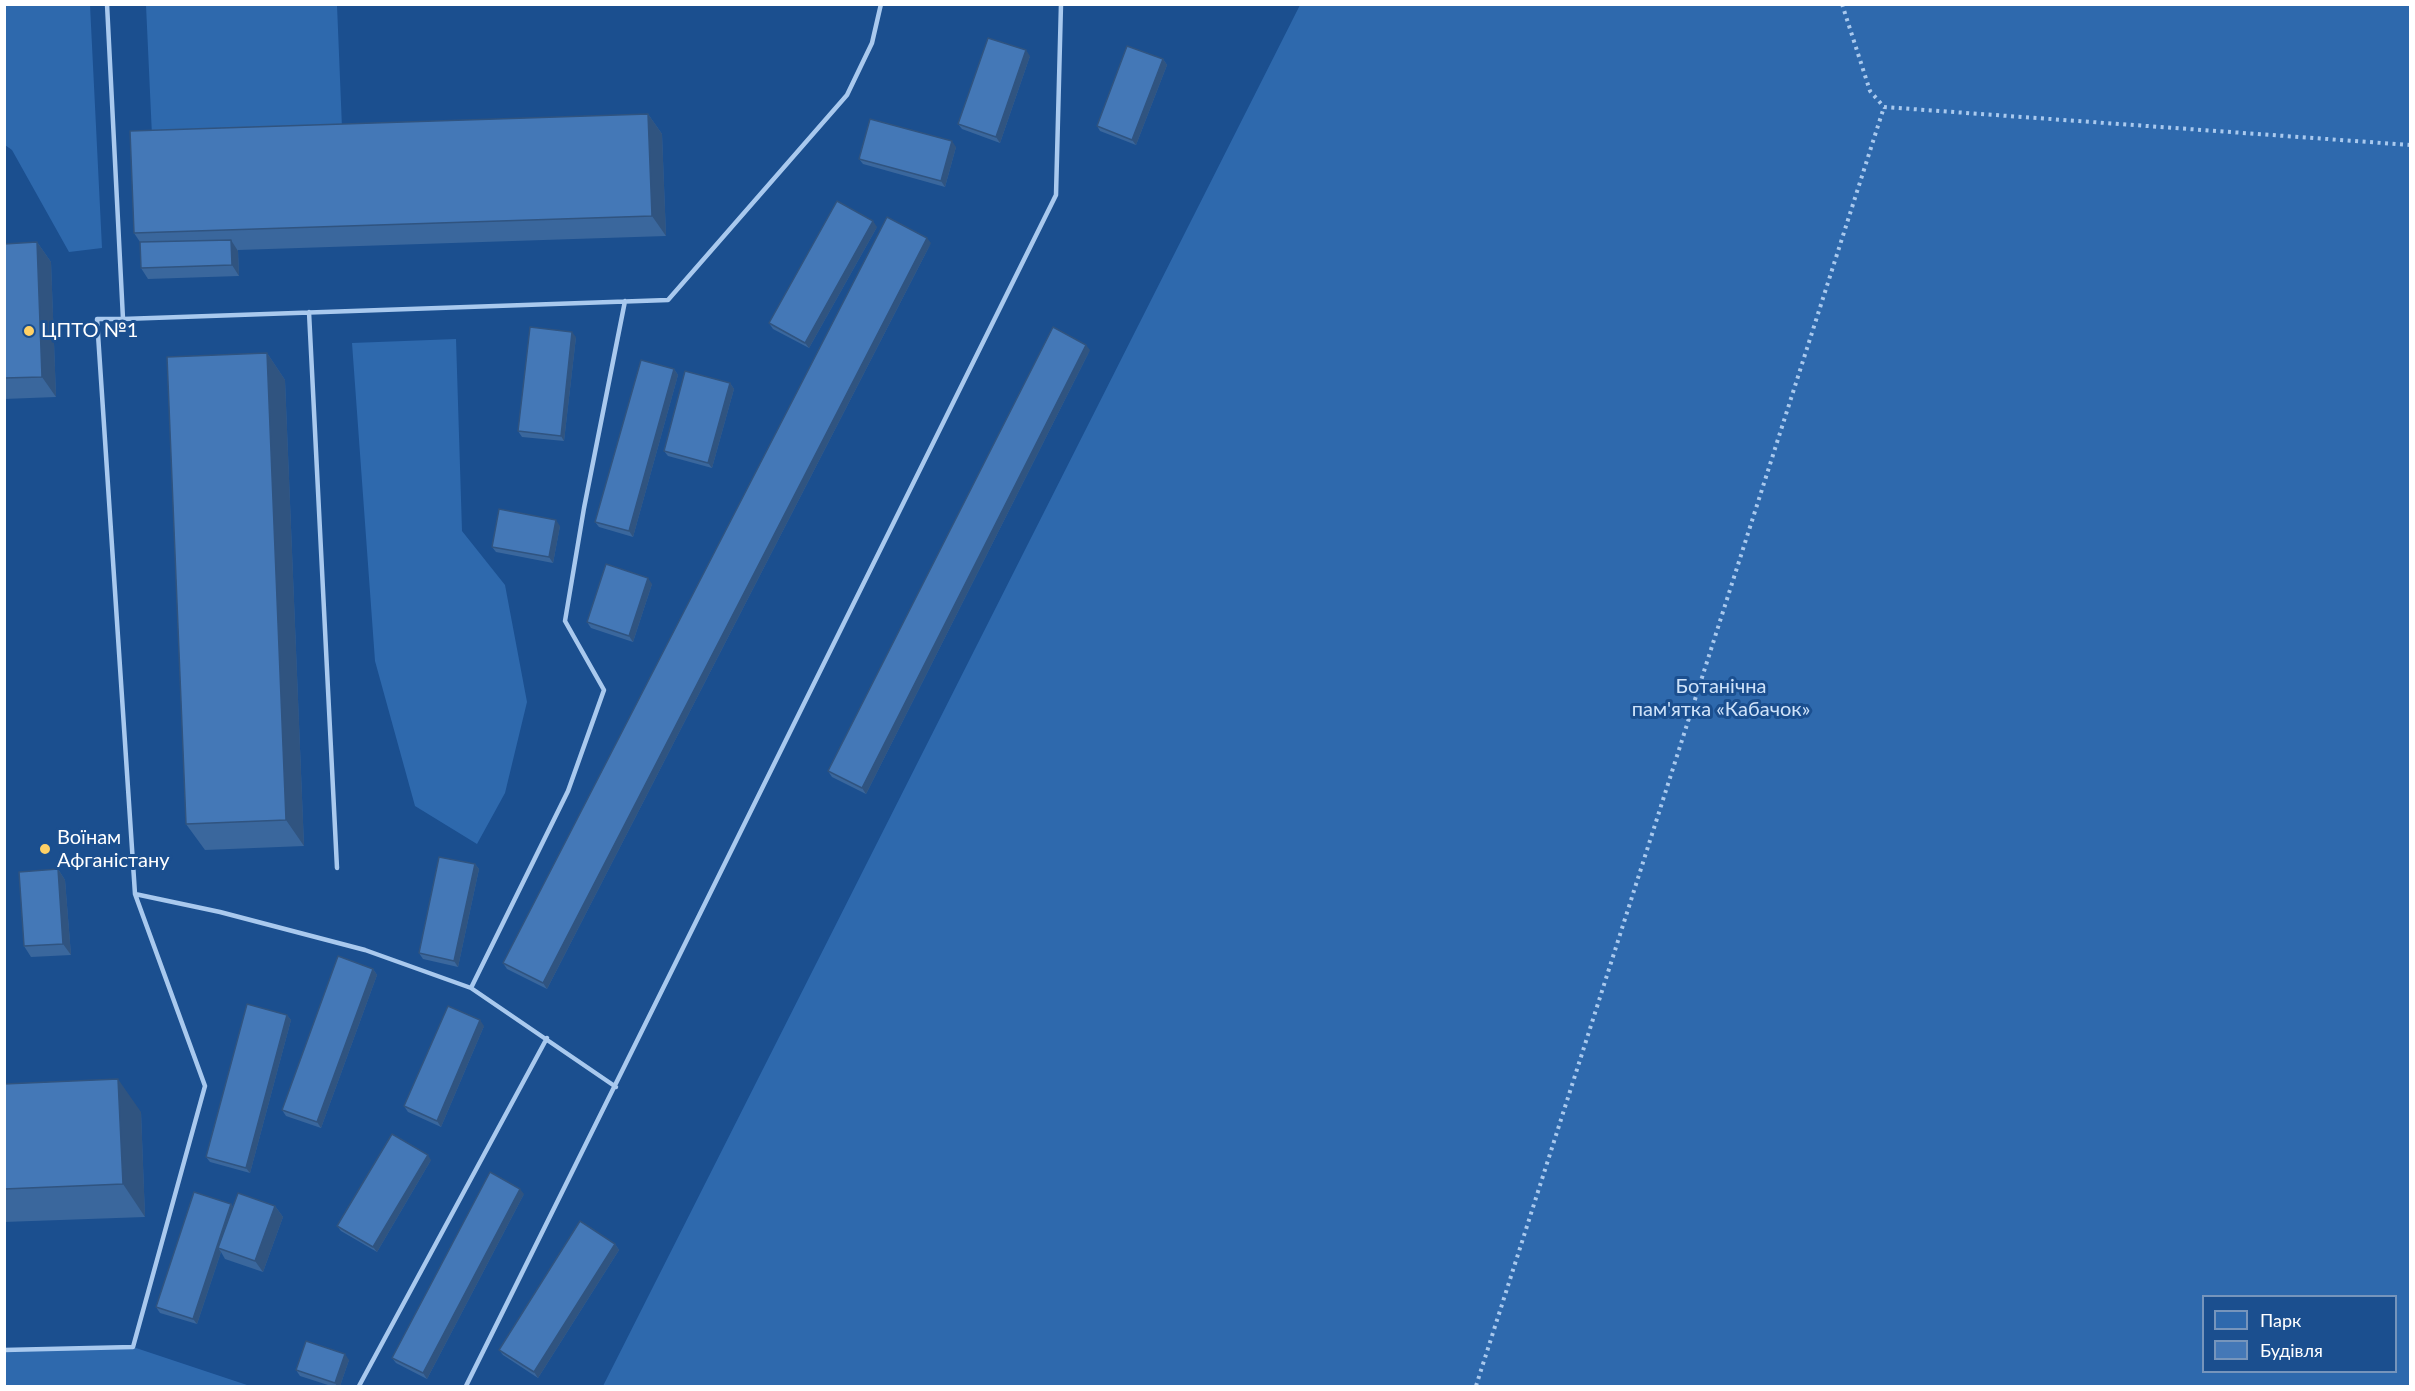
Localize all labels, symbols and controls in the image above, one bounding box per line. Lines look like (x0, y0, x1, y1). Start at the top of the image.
place label: ЦПТО №1 (41, 319, 138, 343)
marker: ЦПТО №1 (22, 324, 36, 338)
park label: Ботанічна пам'ятка «Кабачок» (1632, 675, 1810, 722)
place label: Воїнам Афганістану (57, 826, 170, 873)
marker: Воїнам Афганістану (38, 842, 52, 856)
legend (2202, 1295, 2397, 1373)
text: Парк (2260, 1309, 2301, 1331)
text: Будівля (2260, 1339, 2323, 1361)

